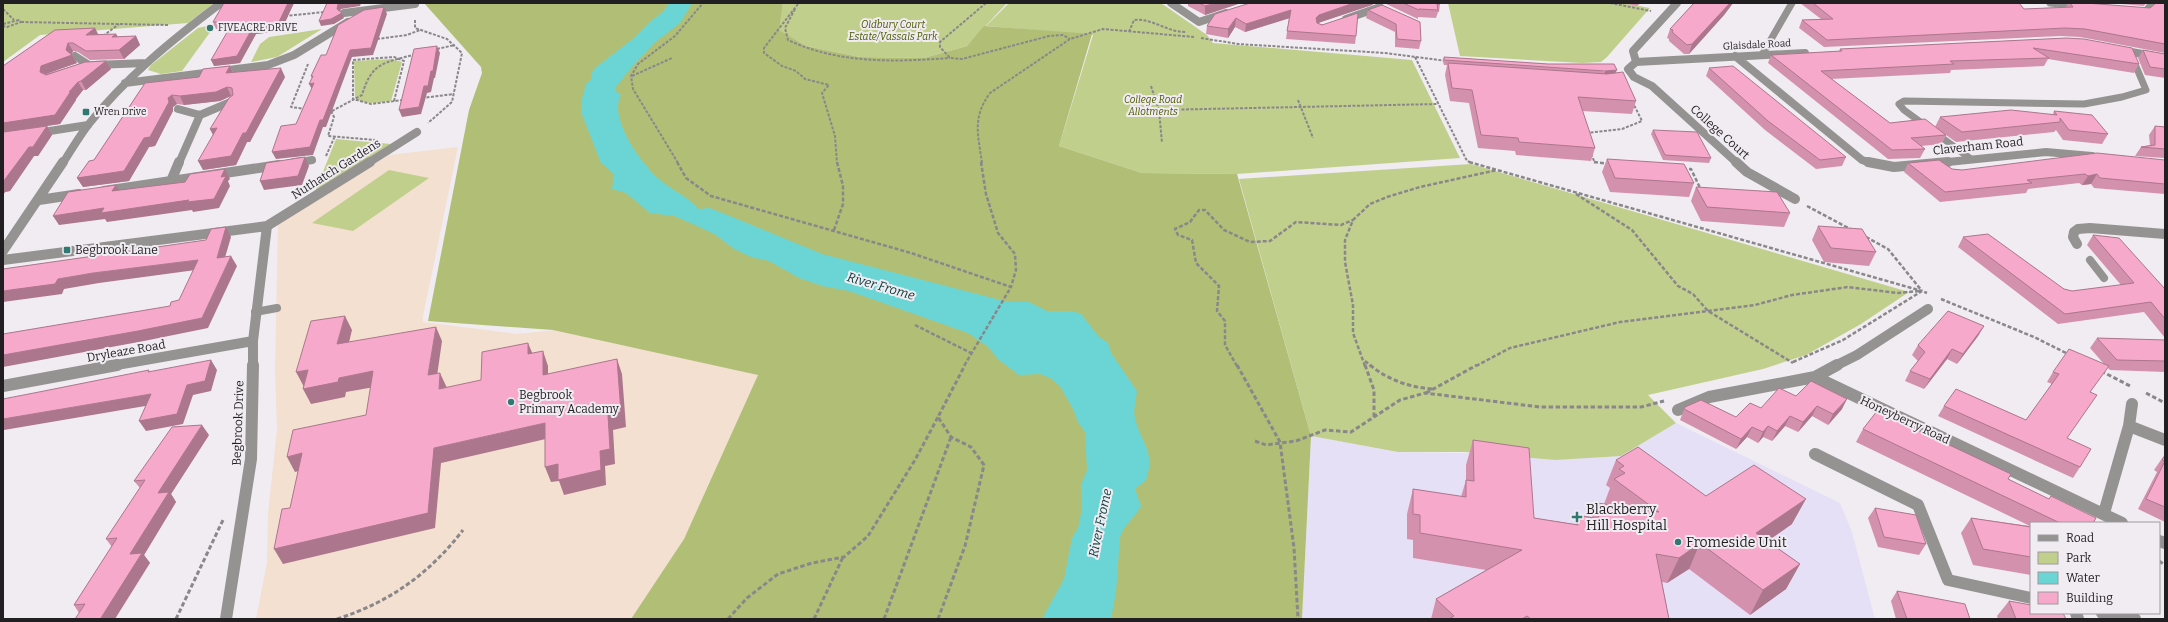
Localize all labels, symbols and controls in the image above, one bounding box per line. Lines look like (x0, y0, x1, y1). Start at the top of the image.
park label: Oldbury Court Estate/Vassals Park (849, 19, 938, 43)
place label: FIVEACRE DRIVE (218, 22, 297, 34)
marker: FIVEACRE DRIVE (205, 23, 215, 33)
street label: Glaisdale Road (1723, 37, 1792, 53)
park label: College Road Allotments (1124, 94, 1182, 118)
street label: College Court (1688, 102, 1753, 163)
place label: Wren Drive (94, 106, 146, 118)
marker: Wren Drive (81, 107, 91, 117)
street label: Claverham Road (1932, 134, 2024, 158)
street label: Nuthatch Gardens (289, 136, 383, 202)
place label: Begbrook Lane (75, 243, 158, 257)
marker: Begbrook Lane (62, 245, 72, 255)
water label: River Frome (845, 269, 917, 303)
street label: Dryleaze Road (86, 337, 166, 365)
street label: Begbrook Drive (230, 380, 246, 466)
place label: Begbrook Primary Academy (519, 388, 620, 416)
street label: Honeyberry Road (1858, 393, 1952, 447)
marker: Begbrook Primary Academy (506, 397, 516, 407)
water label: River Frome (1085, 487, 1115, 559)
place label: Blackberry Hill Hospital (1586, 501, 1667, 534)
marker: Blackberry Hill Hospital (1571, 511, 1583, 523)
legend (2030, 522, 2160, 614)
text: Road (2066, 531, 2094, 545)
place label: Fromeside Unit (1686, 534, 1787, 551)
marker: Fromeside Unit (1673, 537, 1683, 547)
text: Park (2066, 551, 2092, 565)
text: Water (2066, 571, 2101, 585)
text: Building (2066, 591, 2113, 605)

